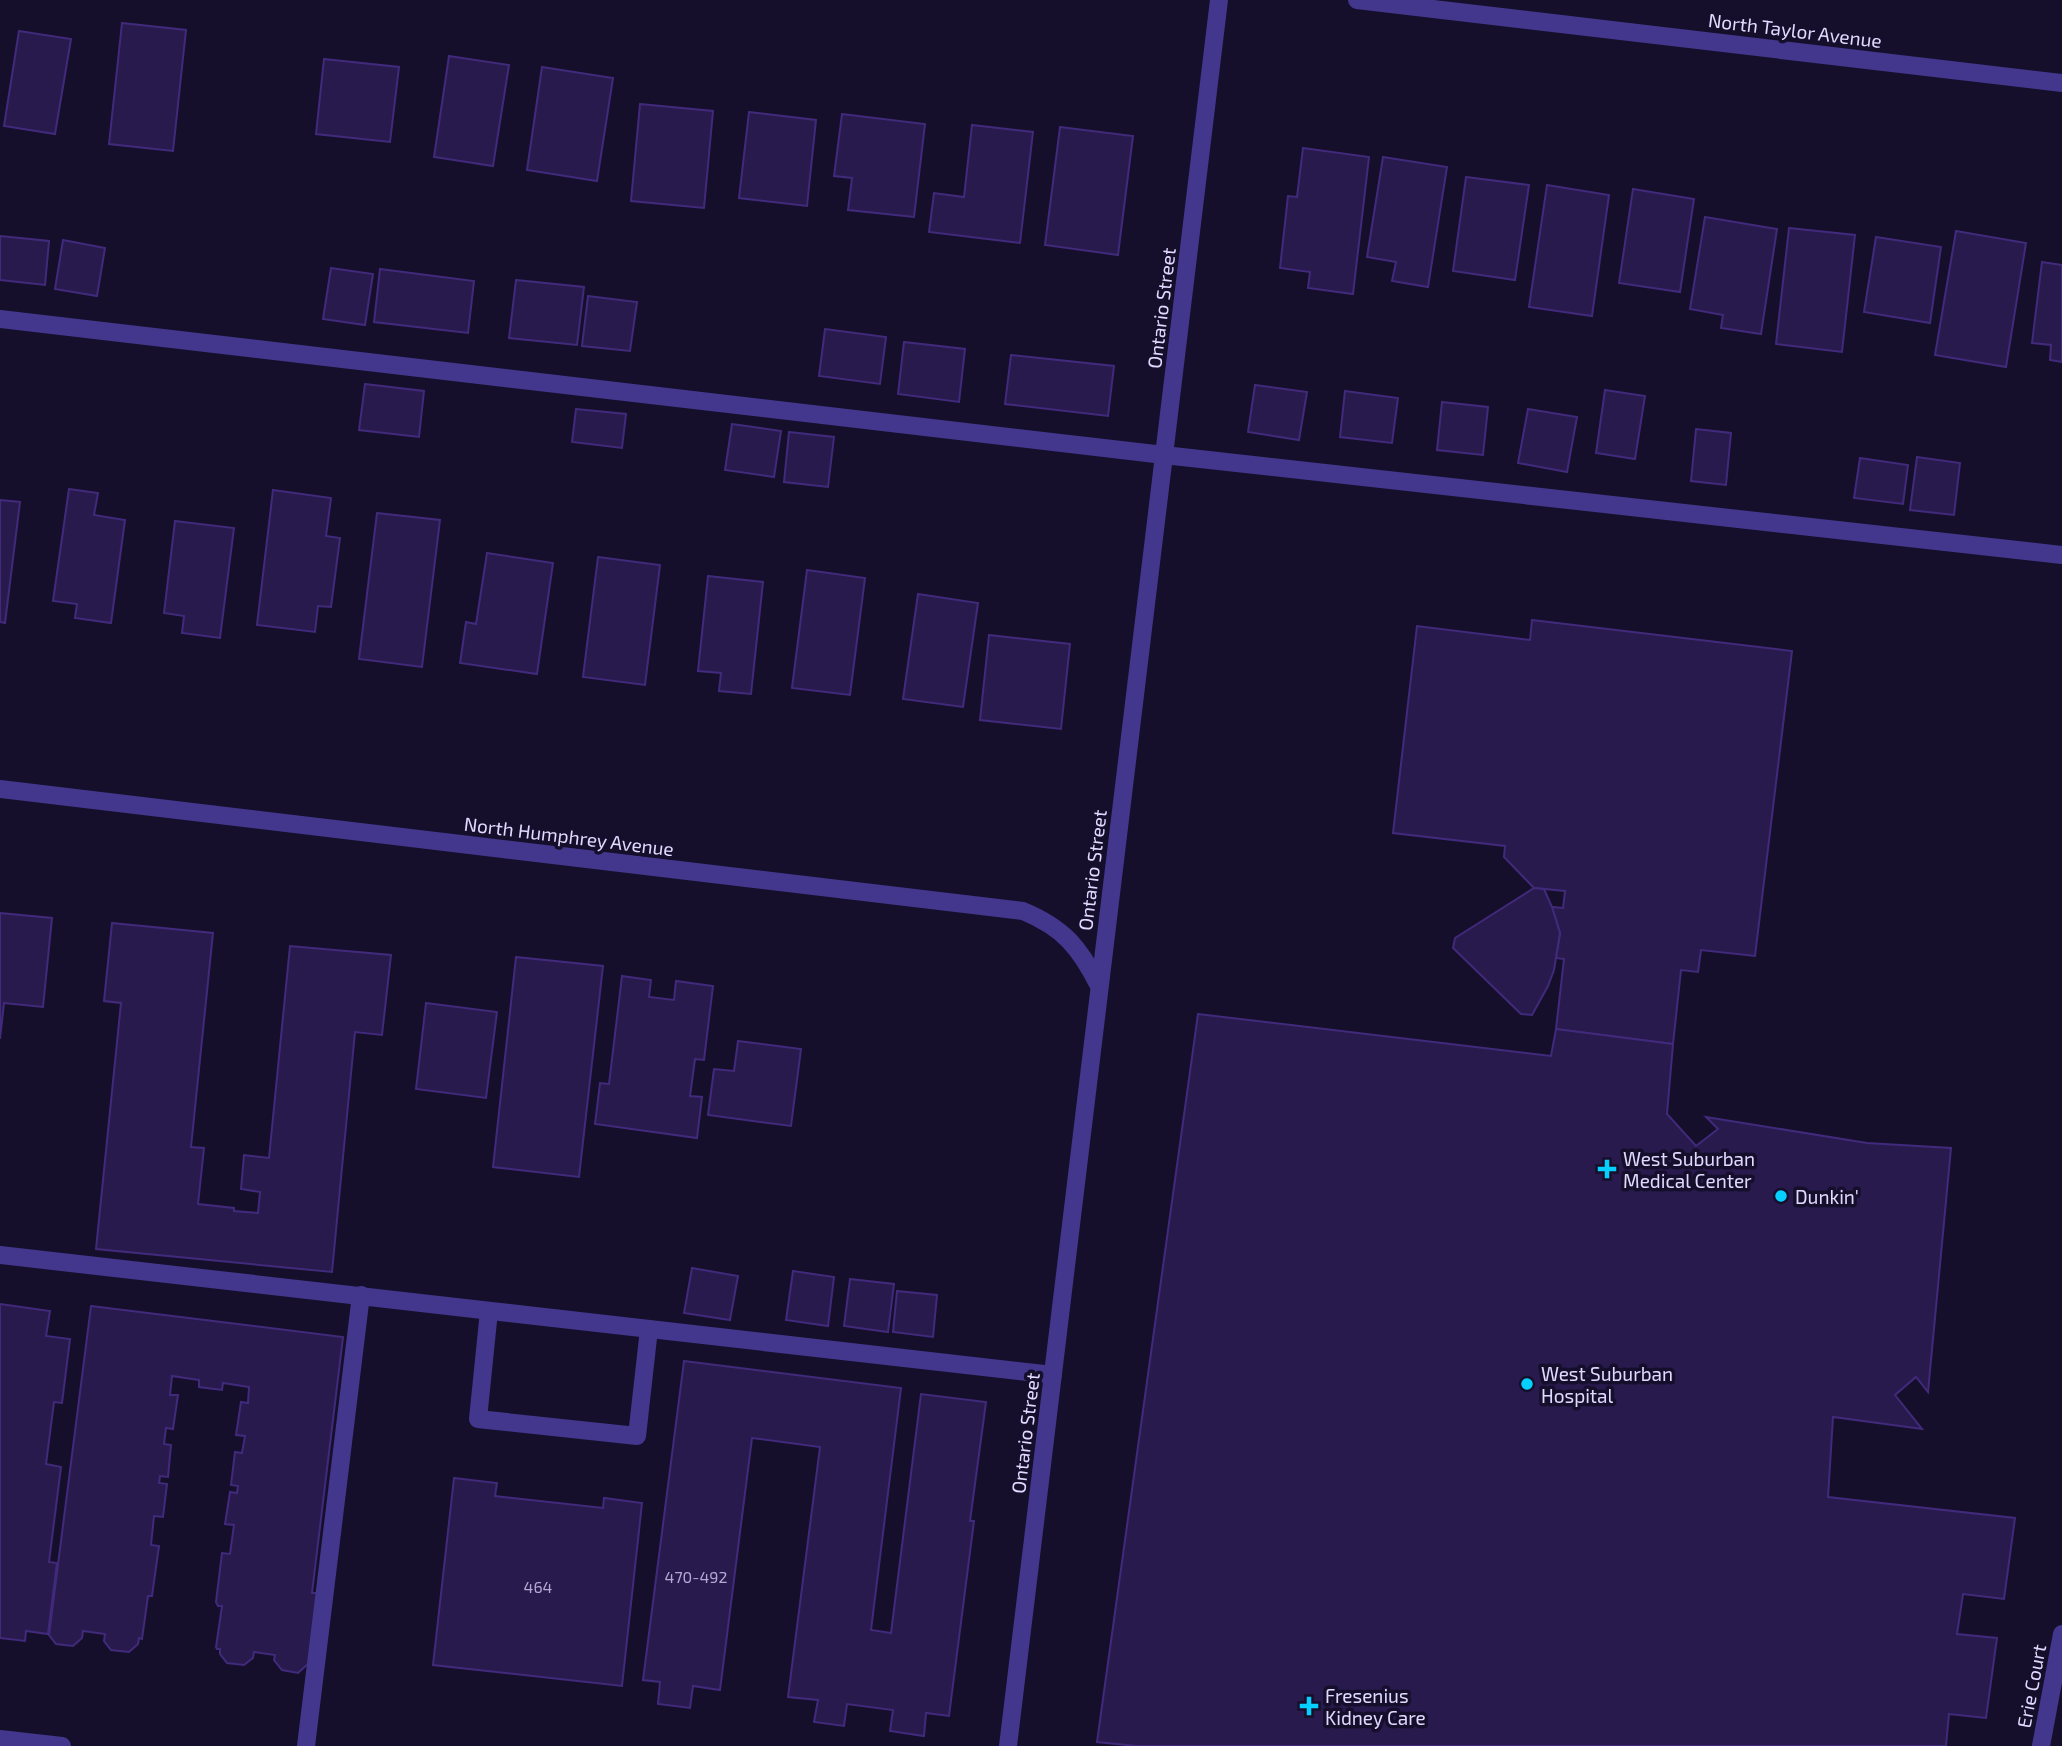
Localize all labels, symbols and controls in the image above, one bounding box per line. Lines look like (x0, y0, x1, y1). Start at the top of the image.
street label: North Taylor Avenue (1707, 8, 1883, 52)
street label: Ontario Street (1142, 246, 1180, 370)
street label: Ontario Street (1073, 808, 1111, 932)
street label: North Humphrey Avenue (463, 812, 675, 860)
place label: West Suburban Medical Center (1623, 1147, 1755, 1192)
marker: West Suburban Medical Center (1597, 1159, 1617, 1179)
place label: Dunkin' (1795, 1185, 1859, 1208)
marker: Dunkin' (1773, 1188, 1789, 1204)
place label: West Suburban Hospital (1541, 1362, 1673, 1407)
street label: Ontario Street (1006, 1371, 1044, 1495)
marker: West Suburban Hospital (1519, 1376, 1535, 1392)
house number: 470-492 (665, 1567, 727, 1586)
house number: 464 (524, 1577, 553, 1596)
street label: Erie Court (2012, 1642, 2050, 1730)
place label: Fresenius Kidney Care (1325, 1684, 1426, 1729)
marker: Fresenius Kidney Care (1299, 1696, 1319, 1716)

